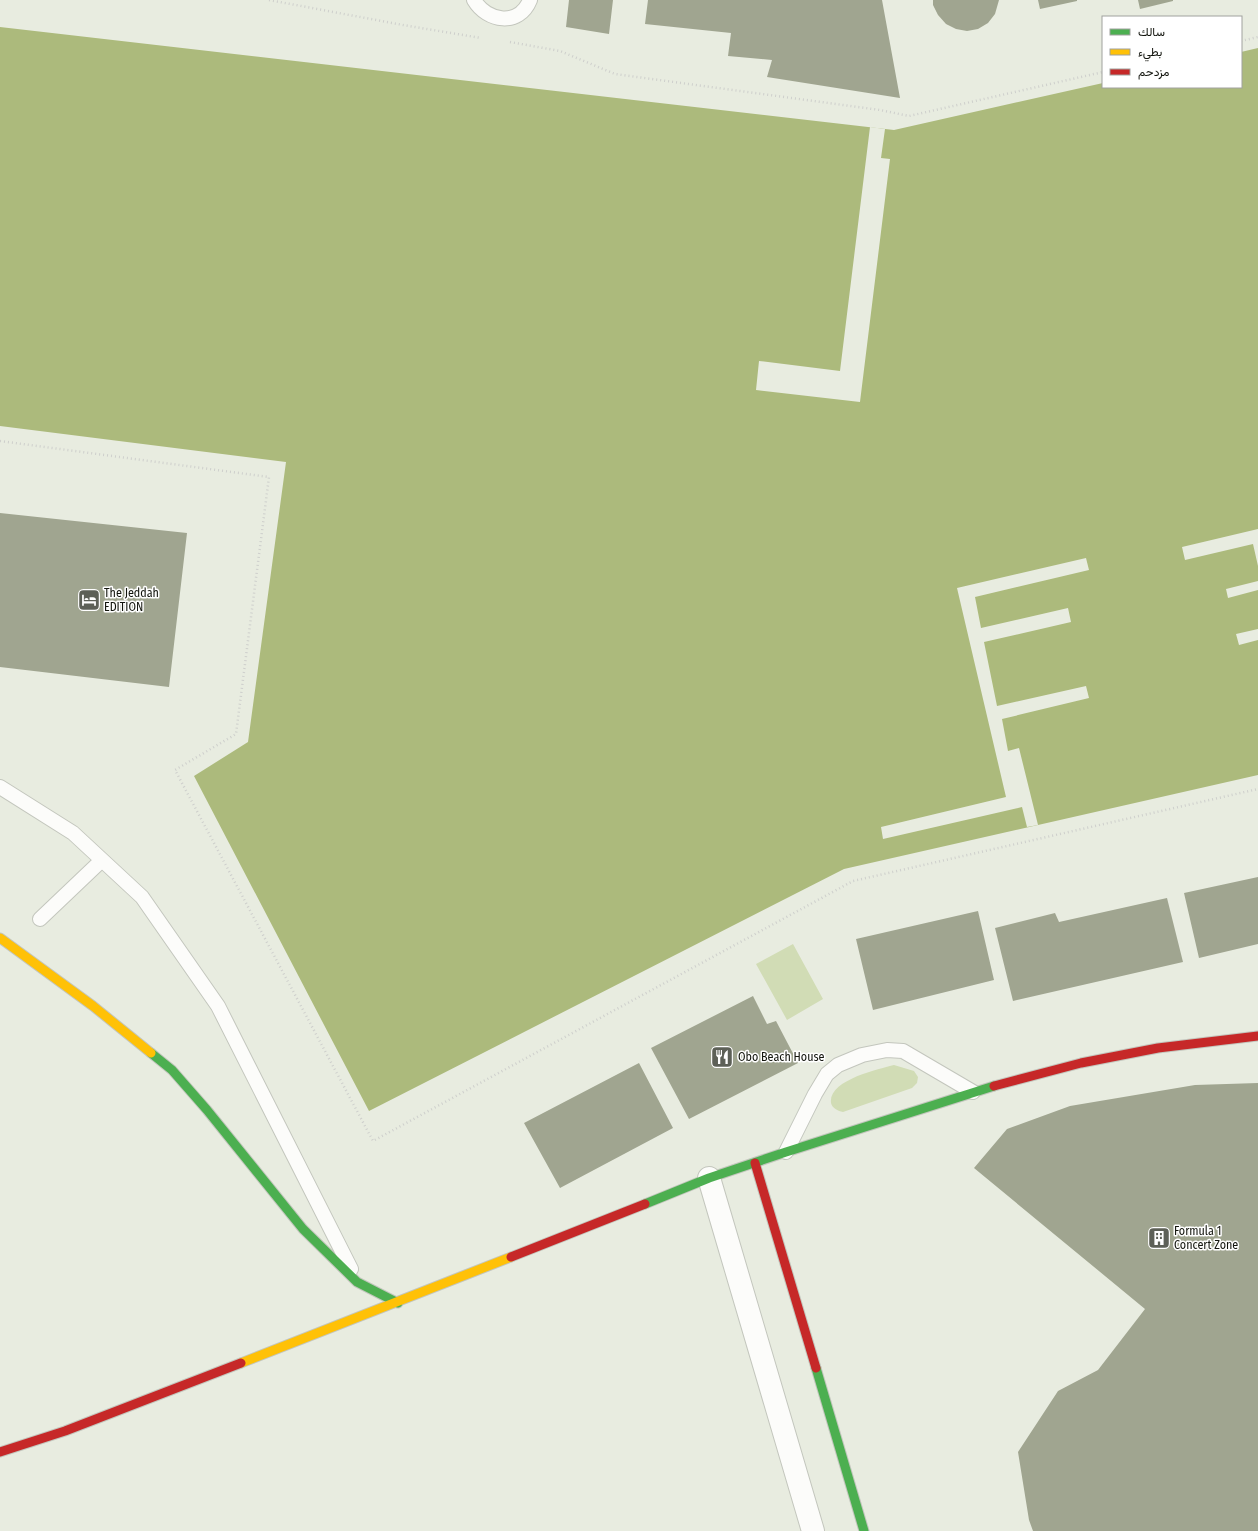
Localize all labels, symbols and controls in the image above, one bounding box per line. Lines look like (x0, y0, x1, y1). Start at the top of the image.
legend (1102, 16, 1242, 88)
text: سالك (1138, 25, 1165, 39)
text: بطيء (1138, 45, 1162, 62)
text: مزدحم (1138, 65, 1169, 80)
place label: The Jeddah EDITION (104, 586, 159, 614)
hotel icon: The Jeddah EDITION (76, 587, 102, 613)
restaurant icon: Obo Beach House (709, 1044, 735, 1070)
place label: Obo Beach House (738, 1050, 825, 1064)
place label: Formula 1 Concert Zone (1174, 1224, 1238, 1252)
building icon: Formula 1 Concert Zone (1146, 1225, 1172, 1251)

